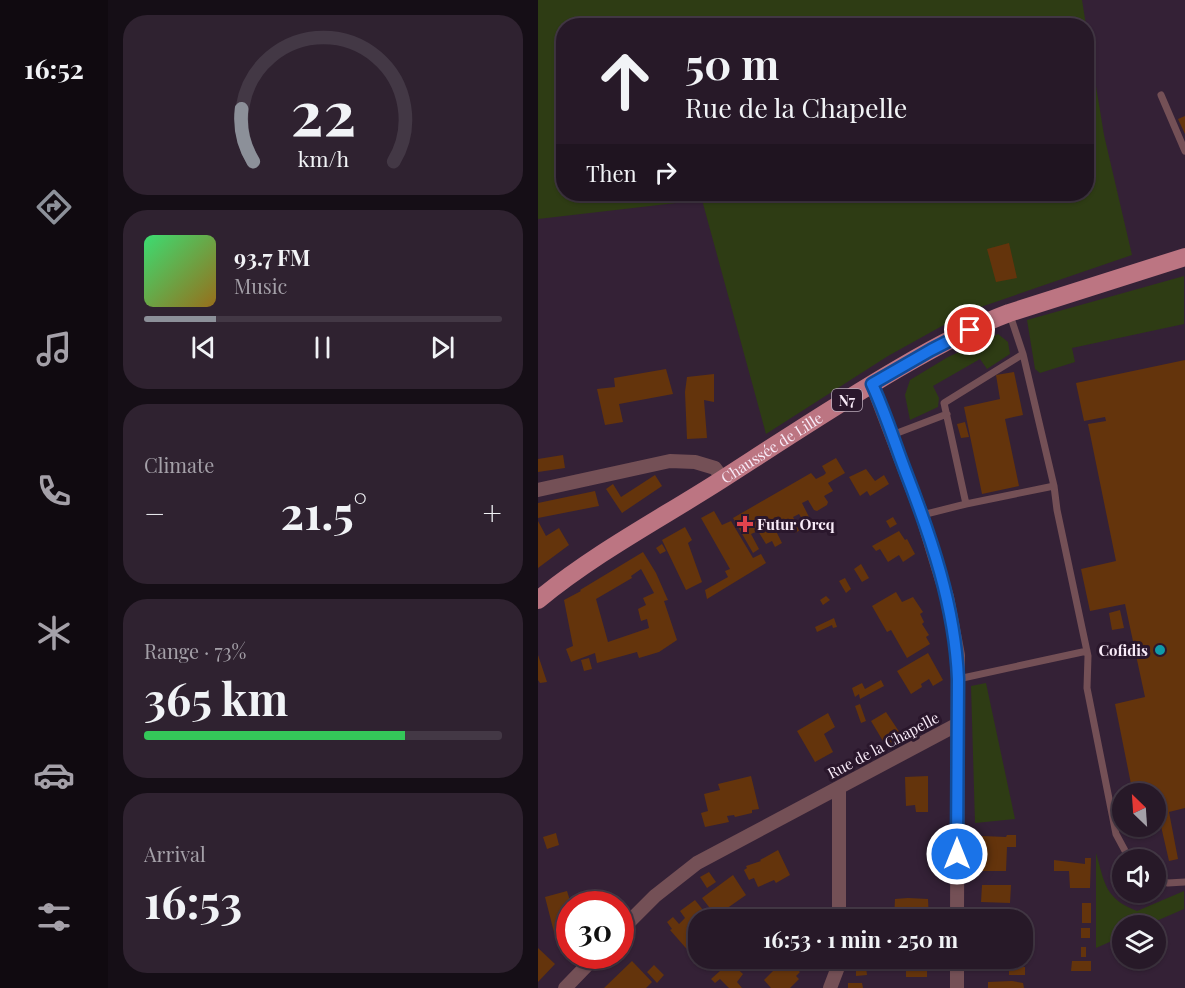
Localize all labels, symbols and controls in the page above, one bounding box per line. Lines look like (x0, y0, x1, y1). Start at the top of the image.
text: 50 m (685, 35, 779, 91)
icon: ahead (586, 42, 664, 120)
text: 16:52 (24, 50, 84, 86)
text: 22 (290, 68, 356, 152)
text: Rue de la Chapelle (685, 89, 907, 125)
text: km/h (297, 144, 349, 172)
icon: right (649, 156, 682, 189)
text: Then (586, 158, 637, 188)
icon: directions (33, 186, 75, 228)
text: 93.7 FM (234, 242, 311, 272)
text: Music (234, 272, 287, 299)
pin (944, 304, 995, 355)
icon: arrive (953, 313, 986, 346)
icon: music (33, 328, 75, 370)
icon: previous (187, 331, 220, 364)
icon: pause (306, 331, 339, 364)
icon: next (426, 331, 459, 364)
road number: N7 (832, 389, 862, 411)
street label: Chaussée de Lille (717, 407, 826, 488)
text: Climate (144, 451, 214, 478)
icon: phone (33, 470, 75, 512)
text: 21.5° (281, 481, 367, 541)
text: − (144, 490, 165, 534)
text: + (483, 490, 502, 534)
place label: Futur Orcq (757, 514, 835, 534)
marker: Futur Orcq (738, 517, 752, 531)
icon: climate (33, 612, 75, 654)
text: Range · 73% (144, 637, 246, 664)
place label: Cofidis (1098, 640, 1148, 660)
marker: Cofidis (1153, 643, 1167, 657)
text: 365 km (144, 667, 288, 727)
street label: Rue de la Chapelle (824, 707, 942, 783)
icon: car (33, 754, 75, 796)
north arrow (1112, 783, 1166, 837)
map controls (1112, 783, 1166, 969)
position arrow (925, 822, 989, 886)
text: Arrival (144, 840, 206, 867)
button: sound (1112, 849, 1166, 903)
text: 16:53 (144, 870, 242, 930)
speed limit sign: 30 (556, 891, 634, 969)
icon: filters (33, 896, 75, 938)
button: layers (1112, 915, 1166, 969)
text: 16:53 · 1 min · 250 m (763, 924, 958, 954)

